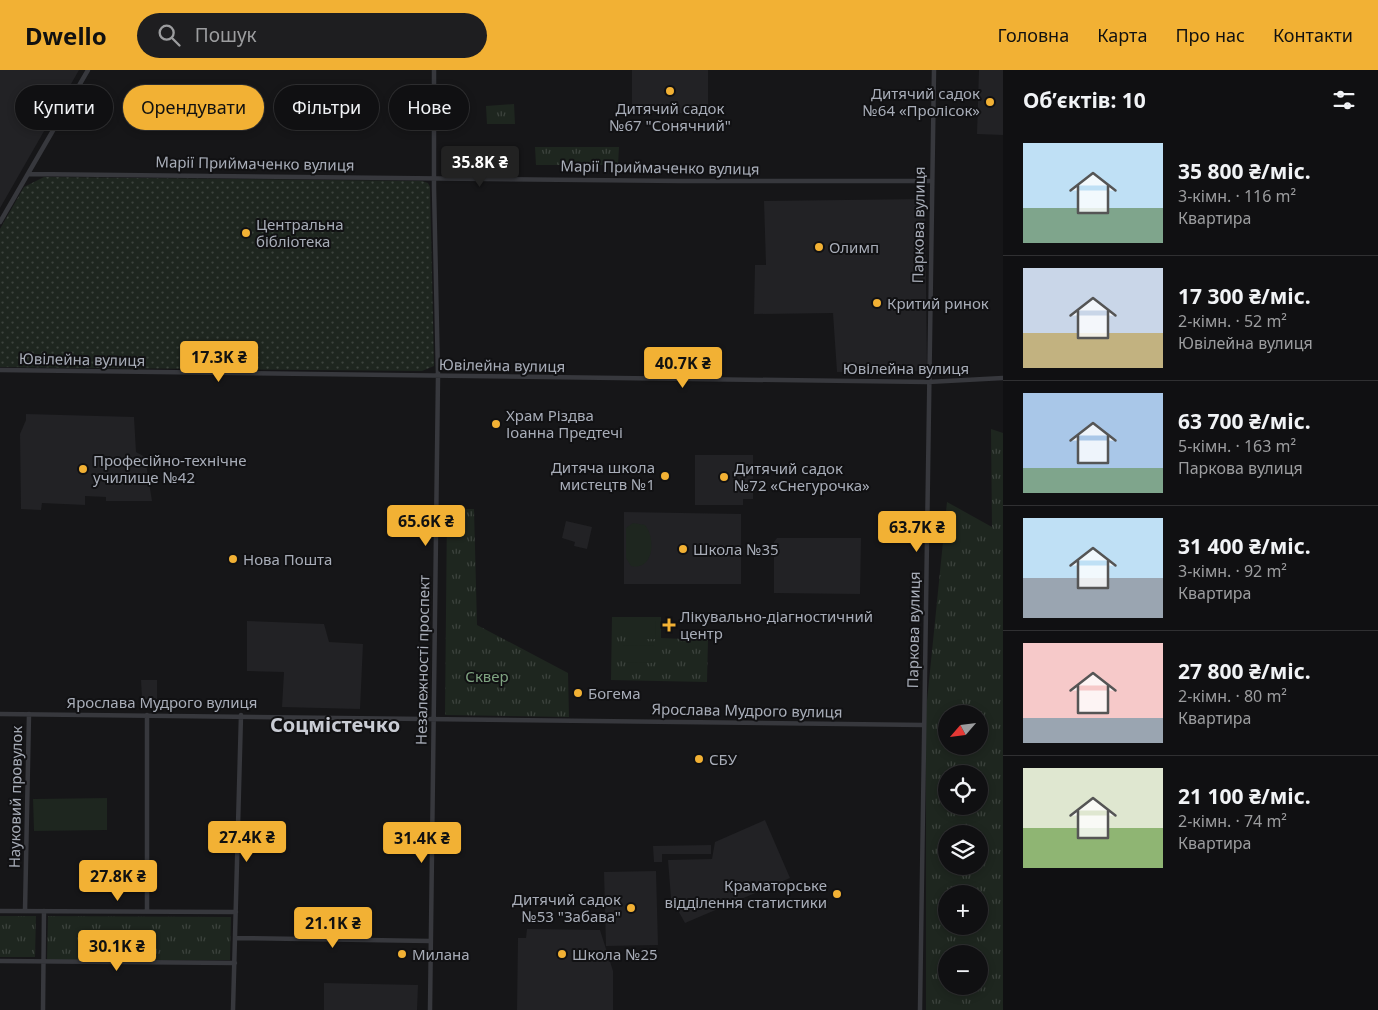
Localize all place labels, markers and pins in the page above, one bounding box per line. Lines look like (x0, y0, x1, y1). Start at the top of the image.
place label: Дитячий садок №64 «Пролісок» (863, 83, 980, 120)
marker: Дитячий садок №67 "Сонячний" (664, 85, 676, 97)
marker: Дитячий садок №64 «Пролісок» (984, 96, 996, 108)
place label: Дитячий садок №67 "Сонячний" (609, 98, 731, 135)
pin: 35.8K ₴ (434, 146, 526, 188)
place label: Центральна бібліотека (256, 214, 344, 251)
marker: Центральна бібліотека (240, 227, 252, 239)
place label: Олимп (829, 237, 879, 257)
marker: Олимп (813, 241, 825, 253)
place label: Критий ринок (887, 293, 989, 313)
marker: Критий ринок (871, 297, 883, 309)
pin: 17.3K ₴ (173, 340, 265, 383)
pin: 40.7K ₴ (637, 346, 729, 389)
place label: Храм Різдва Іоанна Предтечі (506, 405, 623, 442)
marker: Храм Різдва Іоанна Предтечі (490, 418, 502, 430)
place label: Професійно-технічне училище №42 (93, 450, 246, 487)
place label: Дитяча школа мистецтв №1 (551, 457, 655, 494)
place label: Дитячий садок №72 «Снегурочка» (734, 458, 870, 495)
marker: Професійно-технічне училище №42 (77, 463, 89, 475)
marker: Дитяча школа мистецтв №1 (659, 470, 671, 482)
marker: Дитячий садок №72 «Снегурочка» (718, 471, 730, 483)
pin: 65.6K ₴ (380, 504, 472, 547)
pin: 63.7K ₴ (871, 510, 963, 553)
place label: Школа №35 (693, 539, 779, 559)
marker: Школа №35 (677, 543, 689, 555)
place label: Нова Пошта (243, 549, 332, 569)
marker: Нова Пошта (227, 553, 239, 565)
place label: Лікувально-діагностичний центр (680, 606, 873, 643)
marker: Лікувально-діагностичний центр (662, 618, 676, 632)
place label: Богема (588, 683, 641, 703)
marker: Богема (572, 687, 584, 699)
place label: СБУ (709, 749, 738, 769)
marker: СБУ (693, 753, 705, 765)
pin: 27.4K ₴ (201, 820, 293, 863)
pin: 31.4K ₴ (376, 822, 468, 864)
pin: 27.8K ₴ (72, 860, 164, 902)
place label: Краматорське відділення статистики (664, 875, 827, 912)
marker: Краматорське відділення статистики (831, 888, 843, 900)
place label: Дитячий садок №53 "Забава" (512, 889, 621, 926)
marker: Дитячий садок №53 "Забава" (625, 902, 637, 914)
pin: 21.1K ₴ (287, 906, 379, 949)
pin: 30.1K ₴ (71, 930, 163, 972)
place label: Милана (412, 944, 470, 964)
place label: Школа №25 (572, 944, 658, 964)
marker: Милана (396, 948, 408, 960)
marker: Школа №25 (556, 948, 568, 960)

